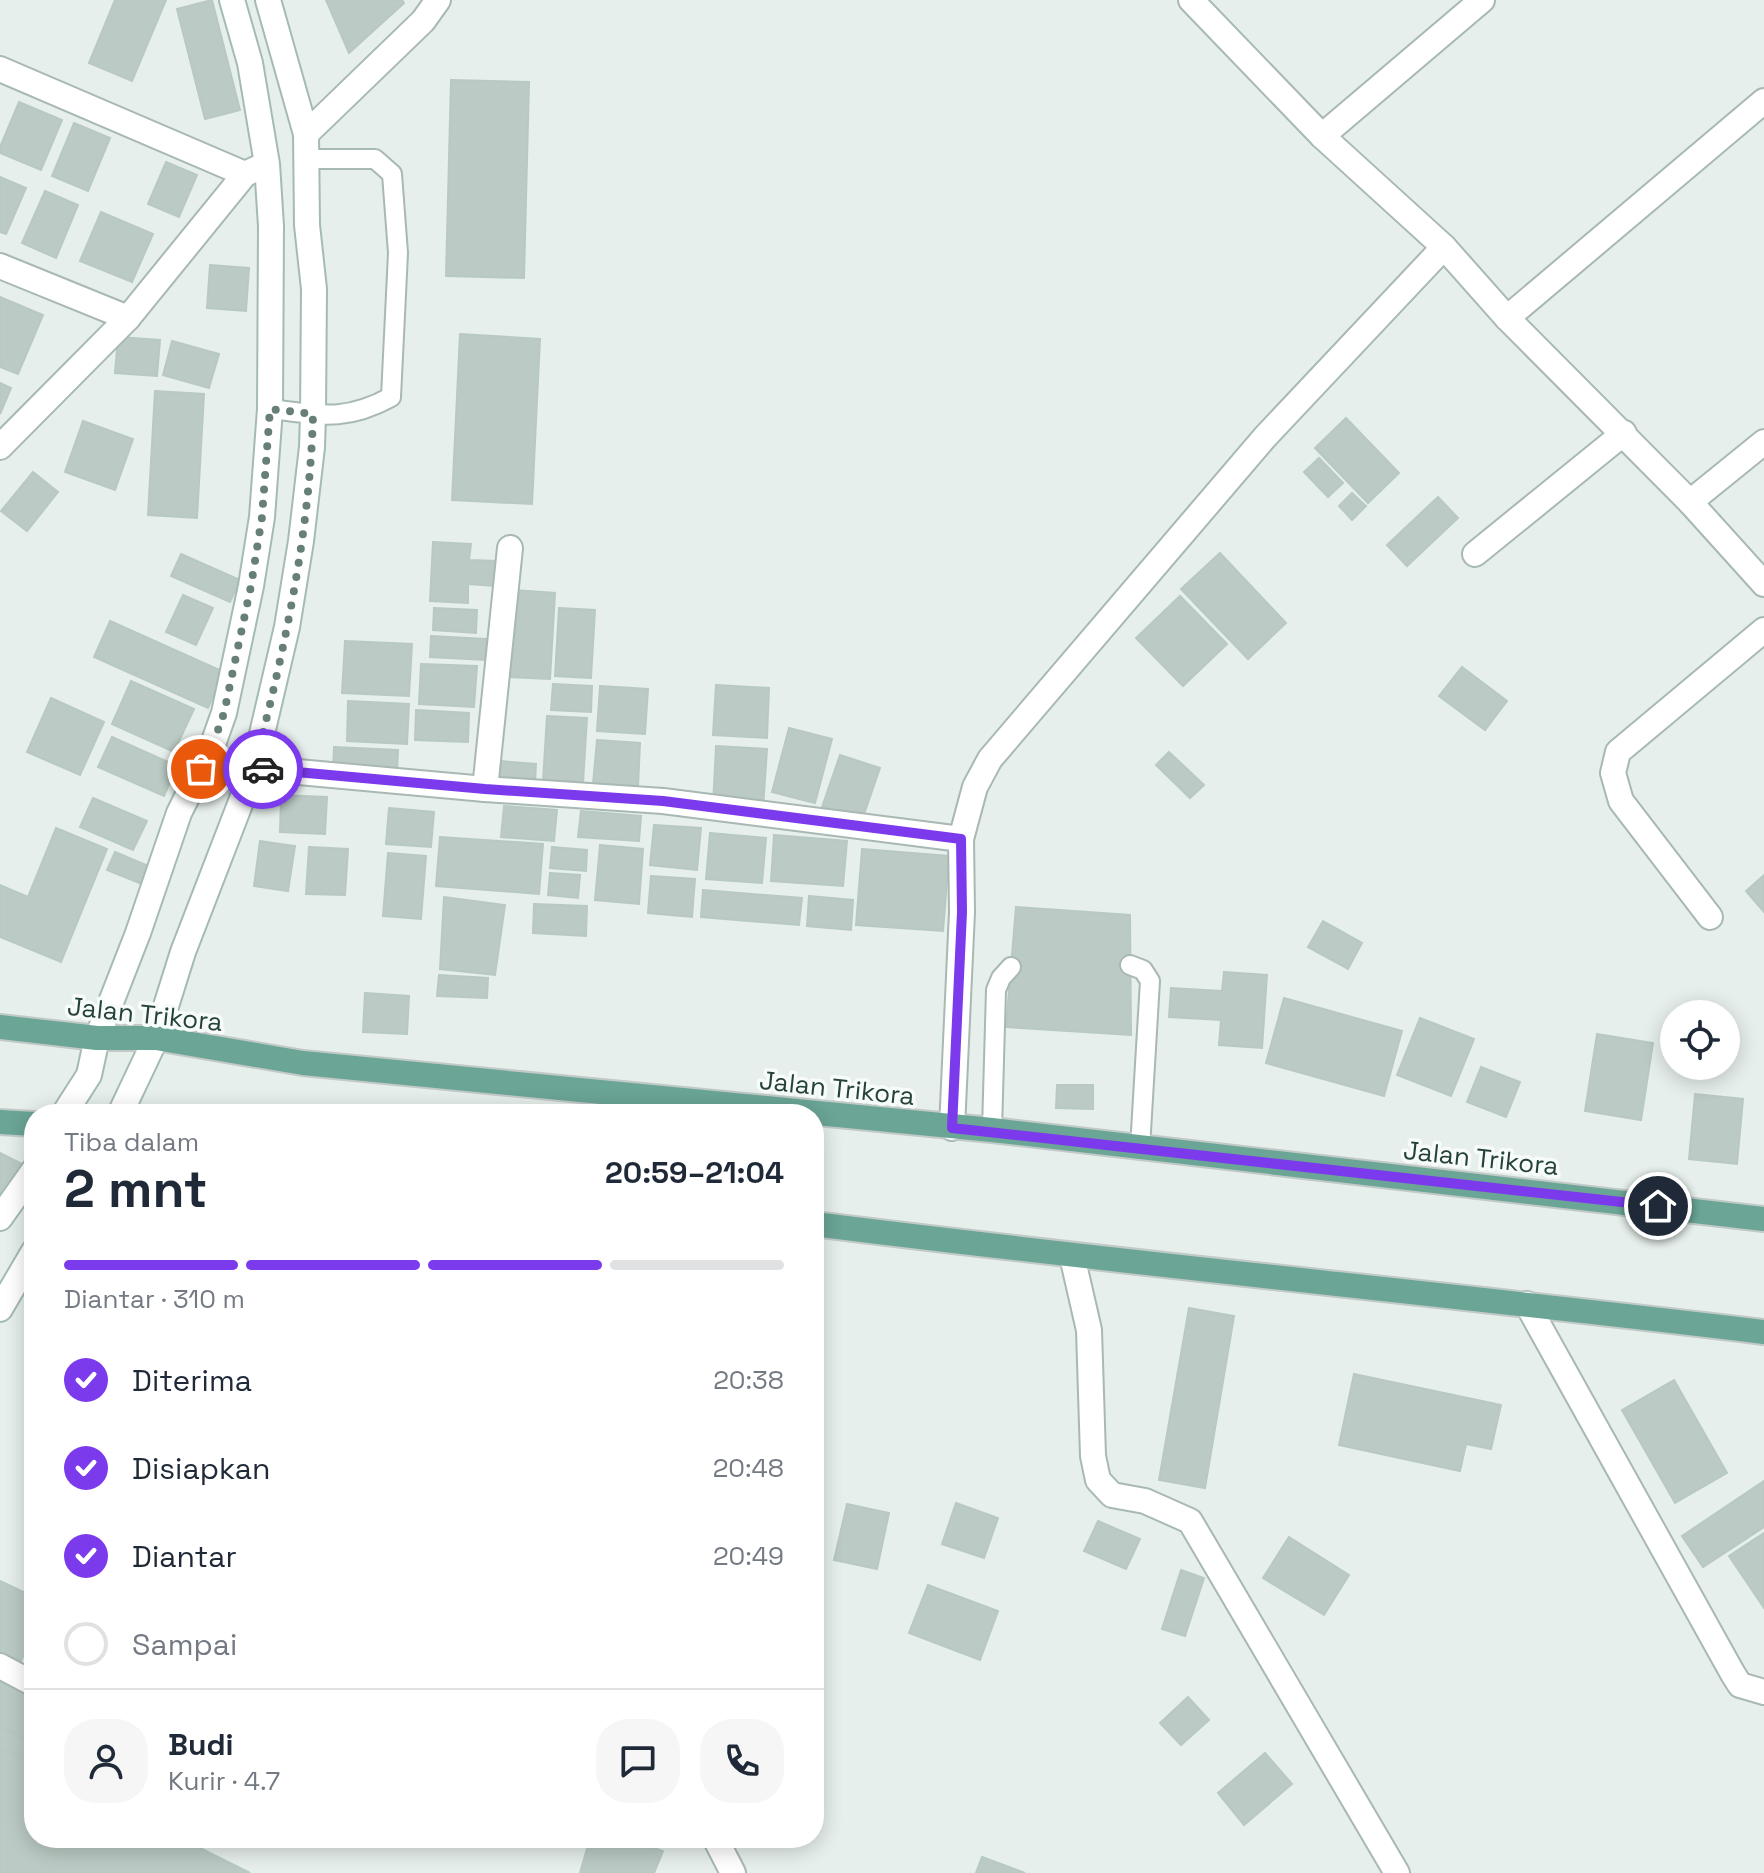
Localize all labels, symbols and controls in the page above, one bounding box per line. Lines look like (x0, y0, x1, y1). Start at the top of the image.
courier (223, 729, 303, 809)
pin (167, 735, 235, 803)
icon: bag (179, 747, 223, 791)
icon: car (241, 747, 285, 791)
street label: Jalan Trikora (66, 989, 224, 1039)
map controls (1660, 1000, 1740, 1080)
button: locate (1660, 1000, 1740, 1080)
street label: Jalan Trikora (758, 1063, 916, 1113)
text: Tiba dalam (64, 1125, 199, 1159)
street label: Jalan Trikora (1402, 1133, 1560, 1183)
text: 20:59–21:04 (605, 1153, 784, 1192)
text: 2 mnt (64, 1156, 208, 1222)
pin (1624, 1172, 1692, 1240)
icon: home (1636, 1184, 1680, 1228)
text: Diantar · 310 m (64, 1282, 245, 1316)
icon: check (64, 1358, 108, 1402)
text: Diterima (132, 1361, 252, 1400)
text: 20:38 (713, 1363, 784, 1397)
icon: check (64, 1446, 108, 1490)
text: Disiapkan (132, 1449, 270, 1488)
text: 20:48 (713, 1451, 784, 1485)
icon: check (64, 1534, 108, 1578)
text: Diantar (132, 1537, 237, 1576)
text: 20:49 (713, 1539, 784, 1573)
text: Sampai (132, 1625, 237, 1664)
button: person (64, 1719, 148, 1803)
button: chat (596, 1719, 680, 1803)
button: phone (700, 1719, 784, 1803)
text: Budi (168, 1725, 234, 1764)
text: Kurir · 4.7 (168, 1764, 280, 1798)

